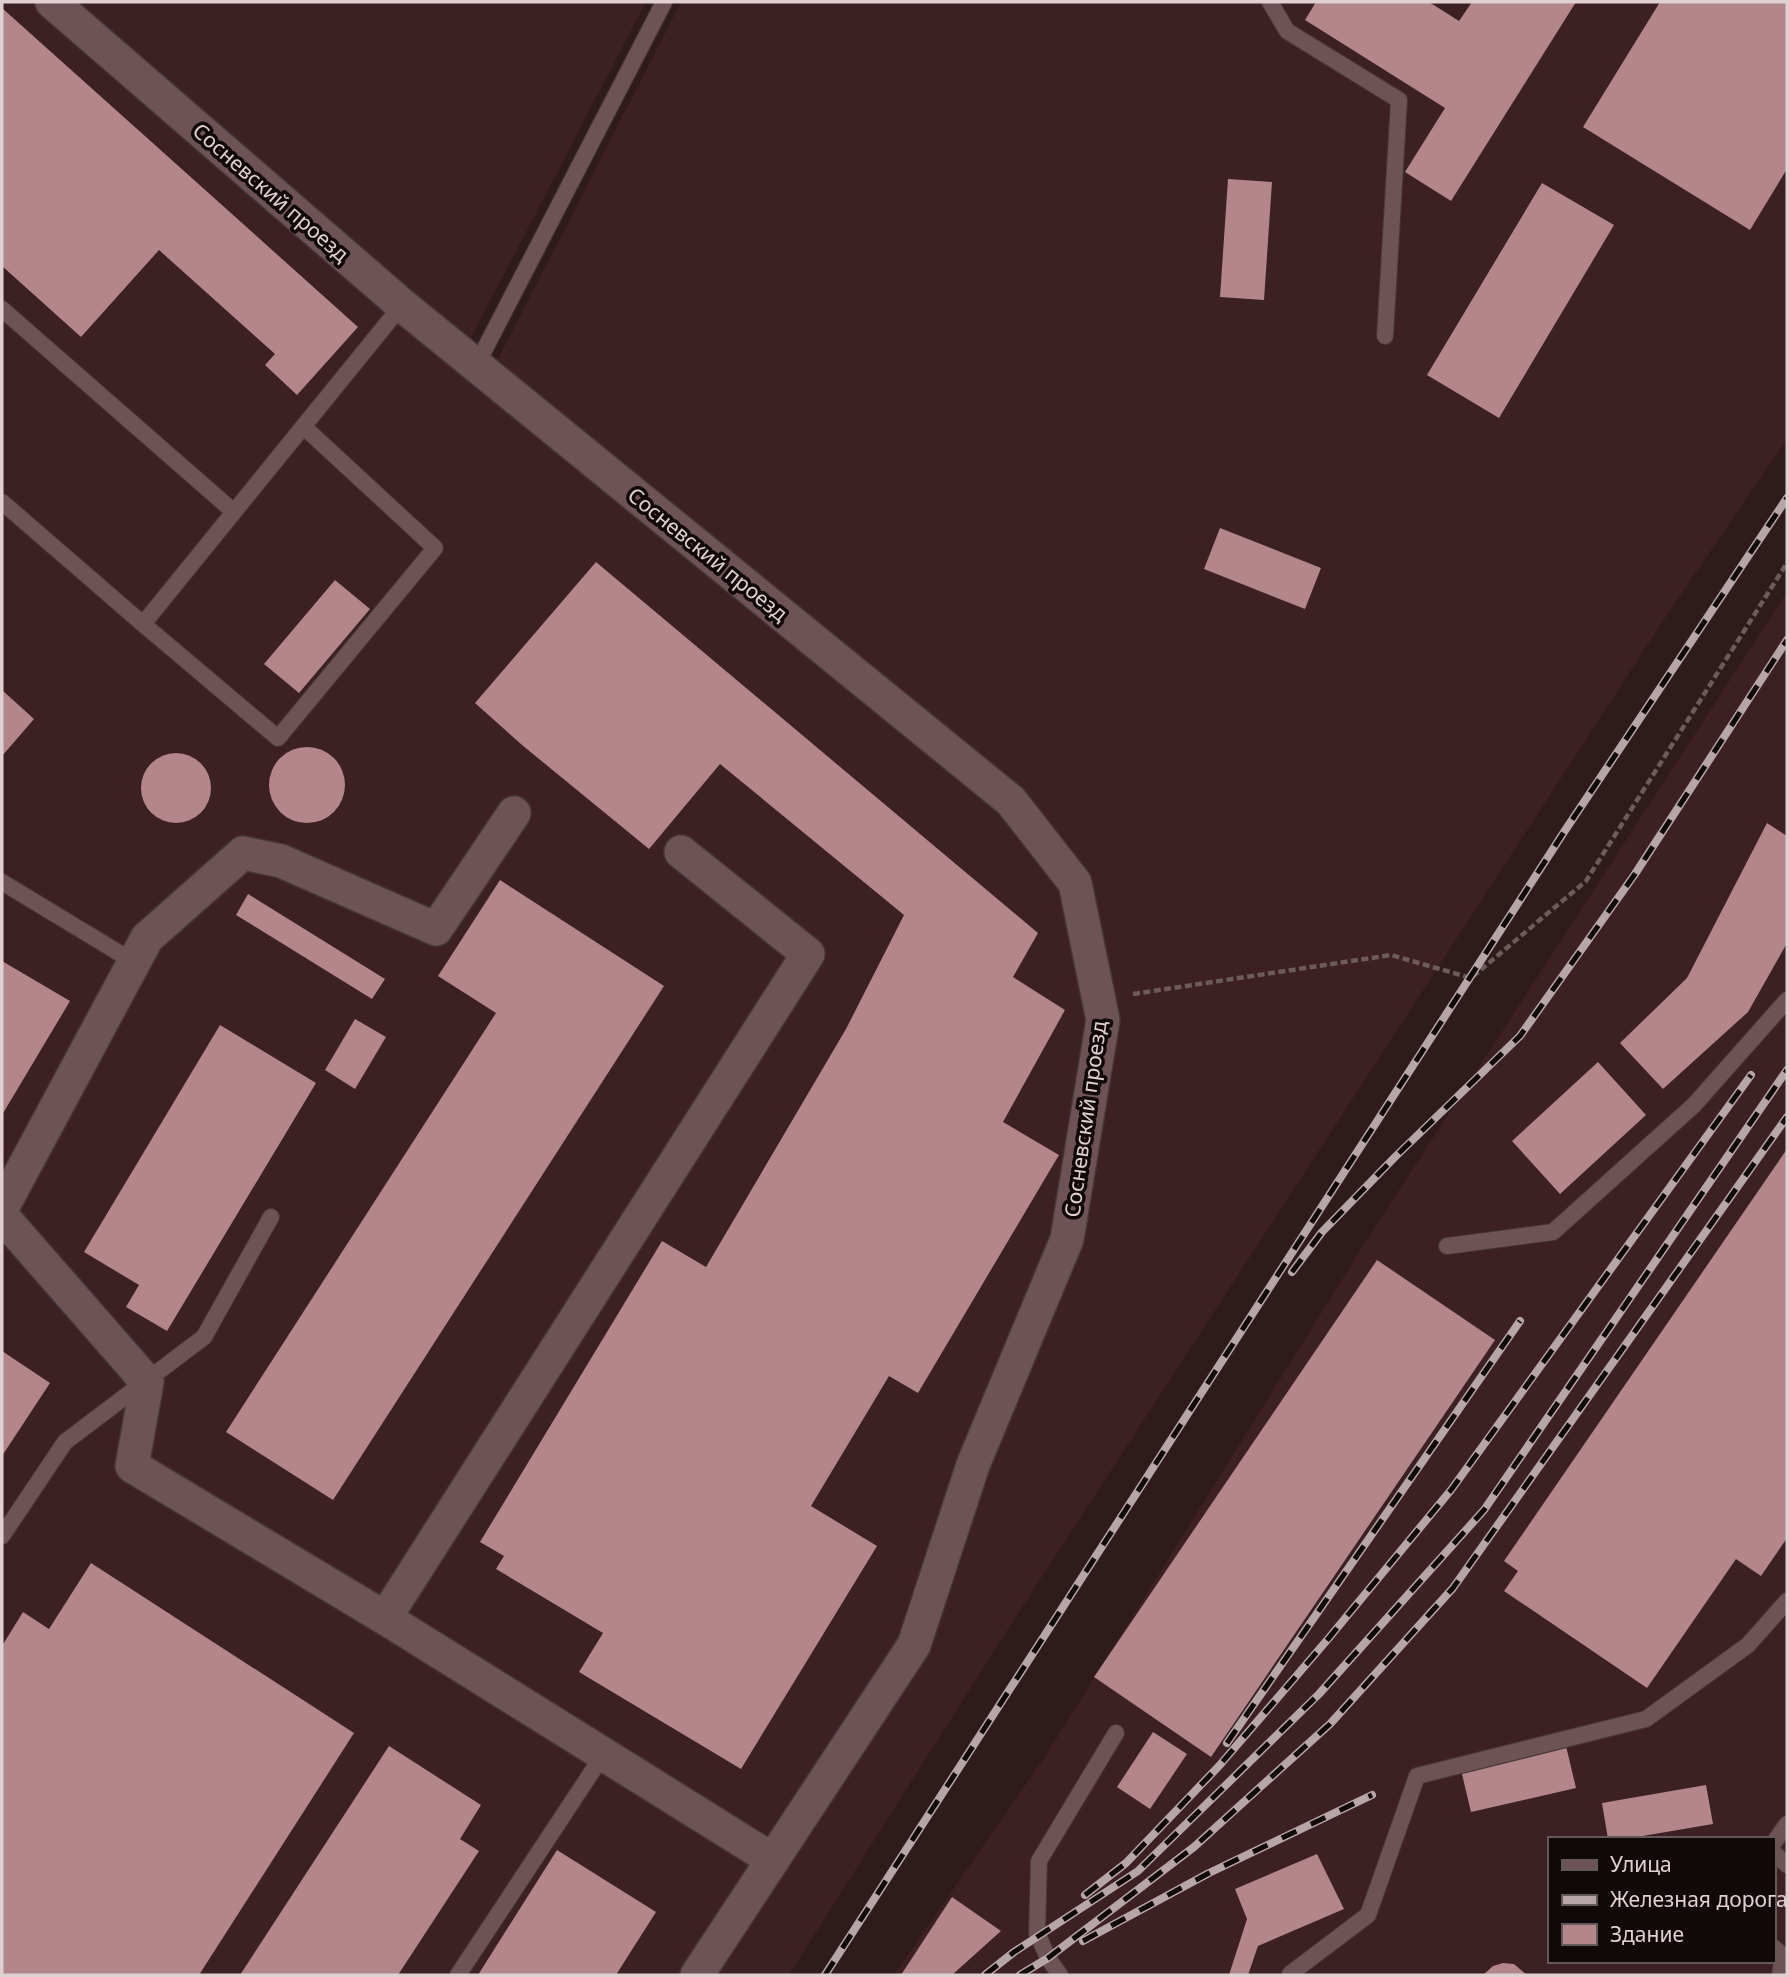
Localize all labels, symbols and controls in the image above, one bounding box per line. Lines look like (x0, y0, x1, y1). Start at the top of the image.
street label: Сосневский проезд (187, 116, 355, 268)
street label: Сосневский проезд (622, 481, 794, 627)
street label: Сосневский проезд (1057, 1019, 1113, 1219)
legend (1548, 1837, 1775, 1963)
text: Улица (1610, 1850, 1672, 1878)
text: Железная дорога (1610, 1885, 1788, 1913)
text: Здание (1610, 1920, 1684, 1948)

